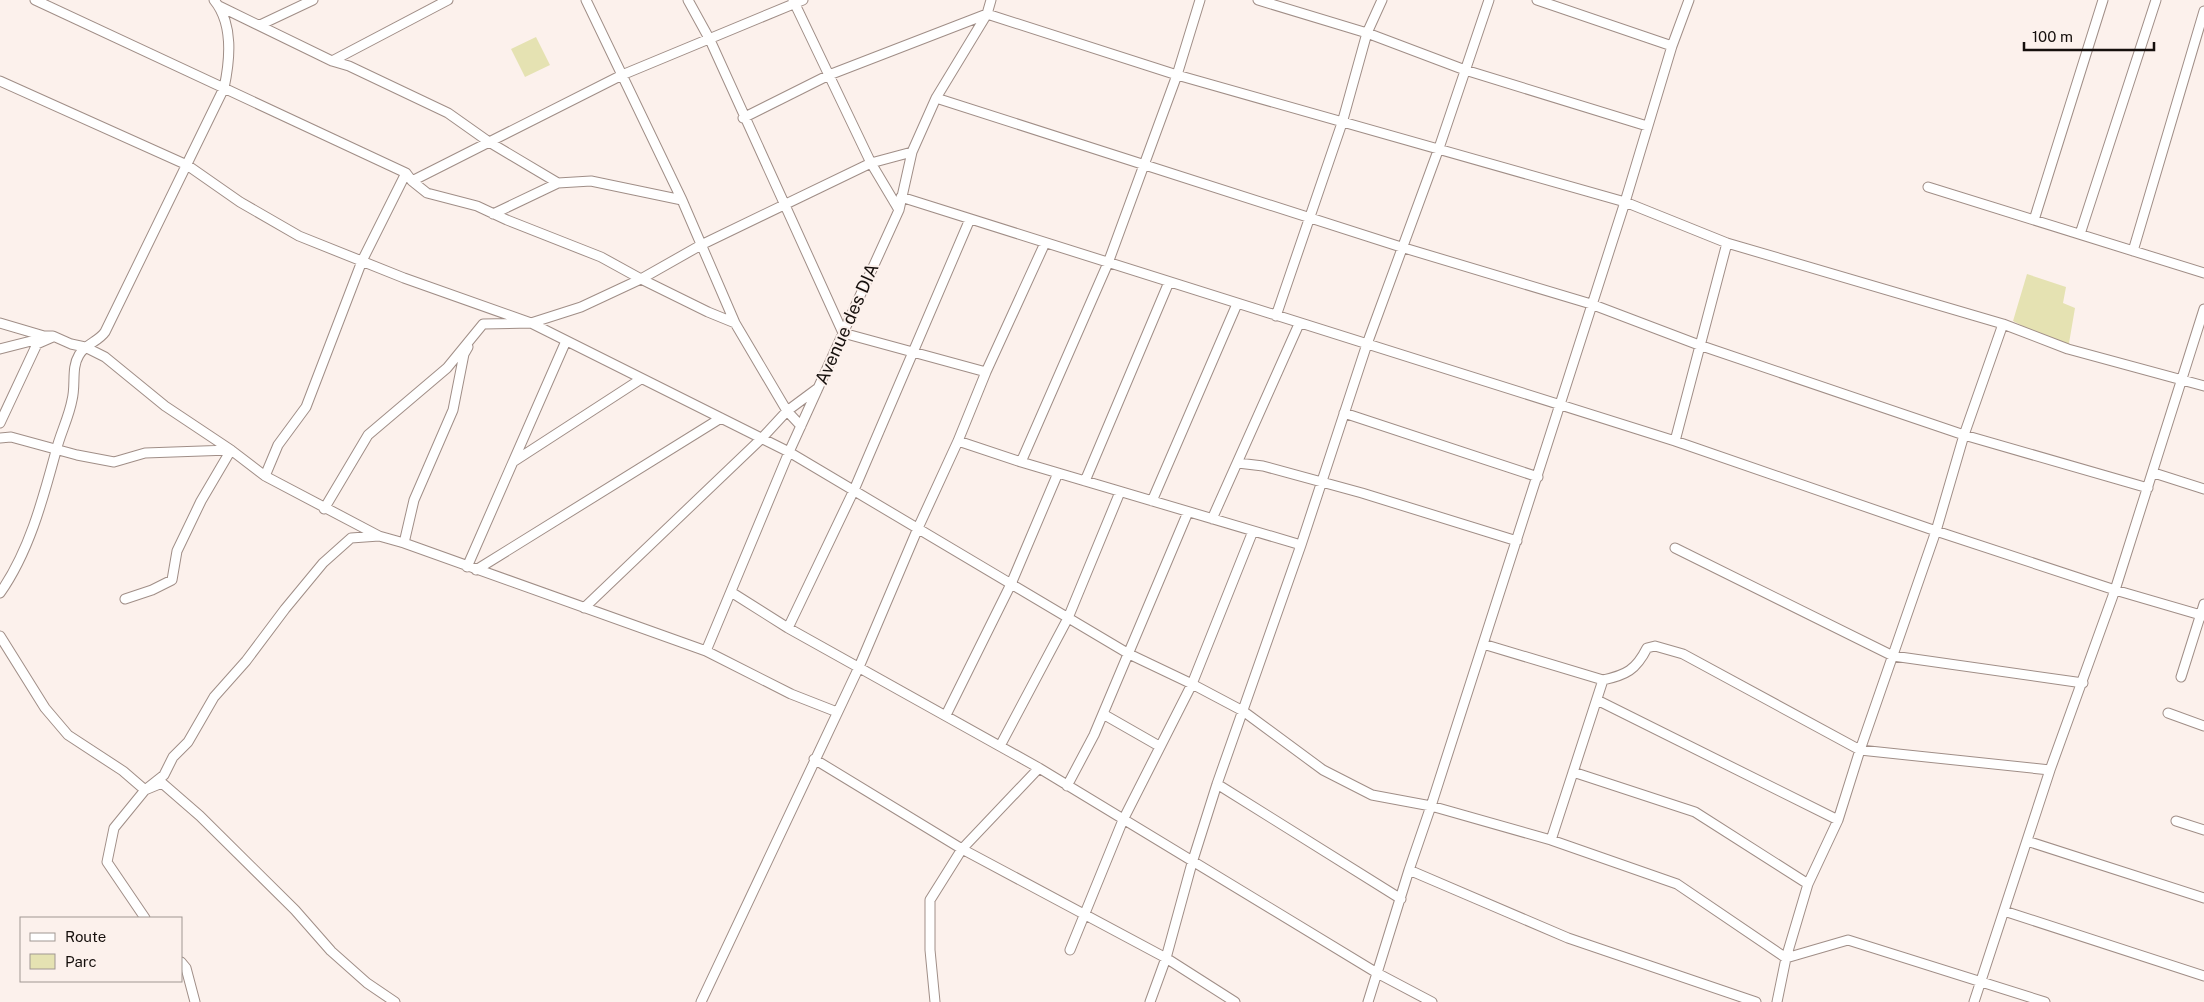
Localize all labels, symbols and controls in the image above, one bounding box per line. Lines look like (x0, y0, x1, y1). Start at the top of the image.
scale bar (2024, 20, 2154, 52)
text: 100 m (2032, 28, 2073, 45)
street label: Avenue des DIA (810, 260, 883, 388)
legend (20, 917, 182, 982)
text: Route (65, 928, 106, 945)
text: Parc (65, 953, 97, 970)

